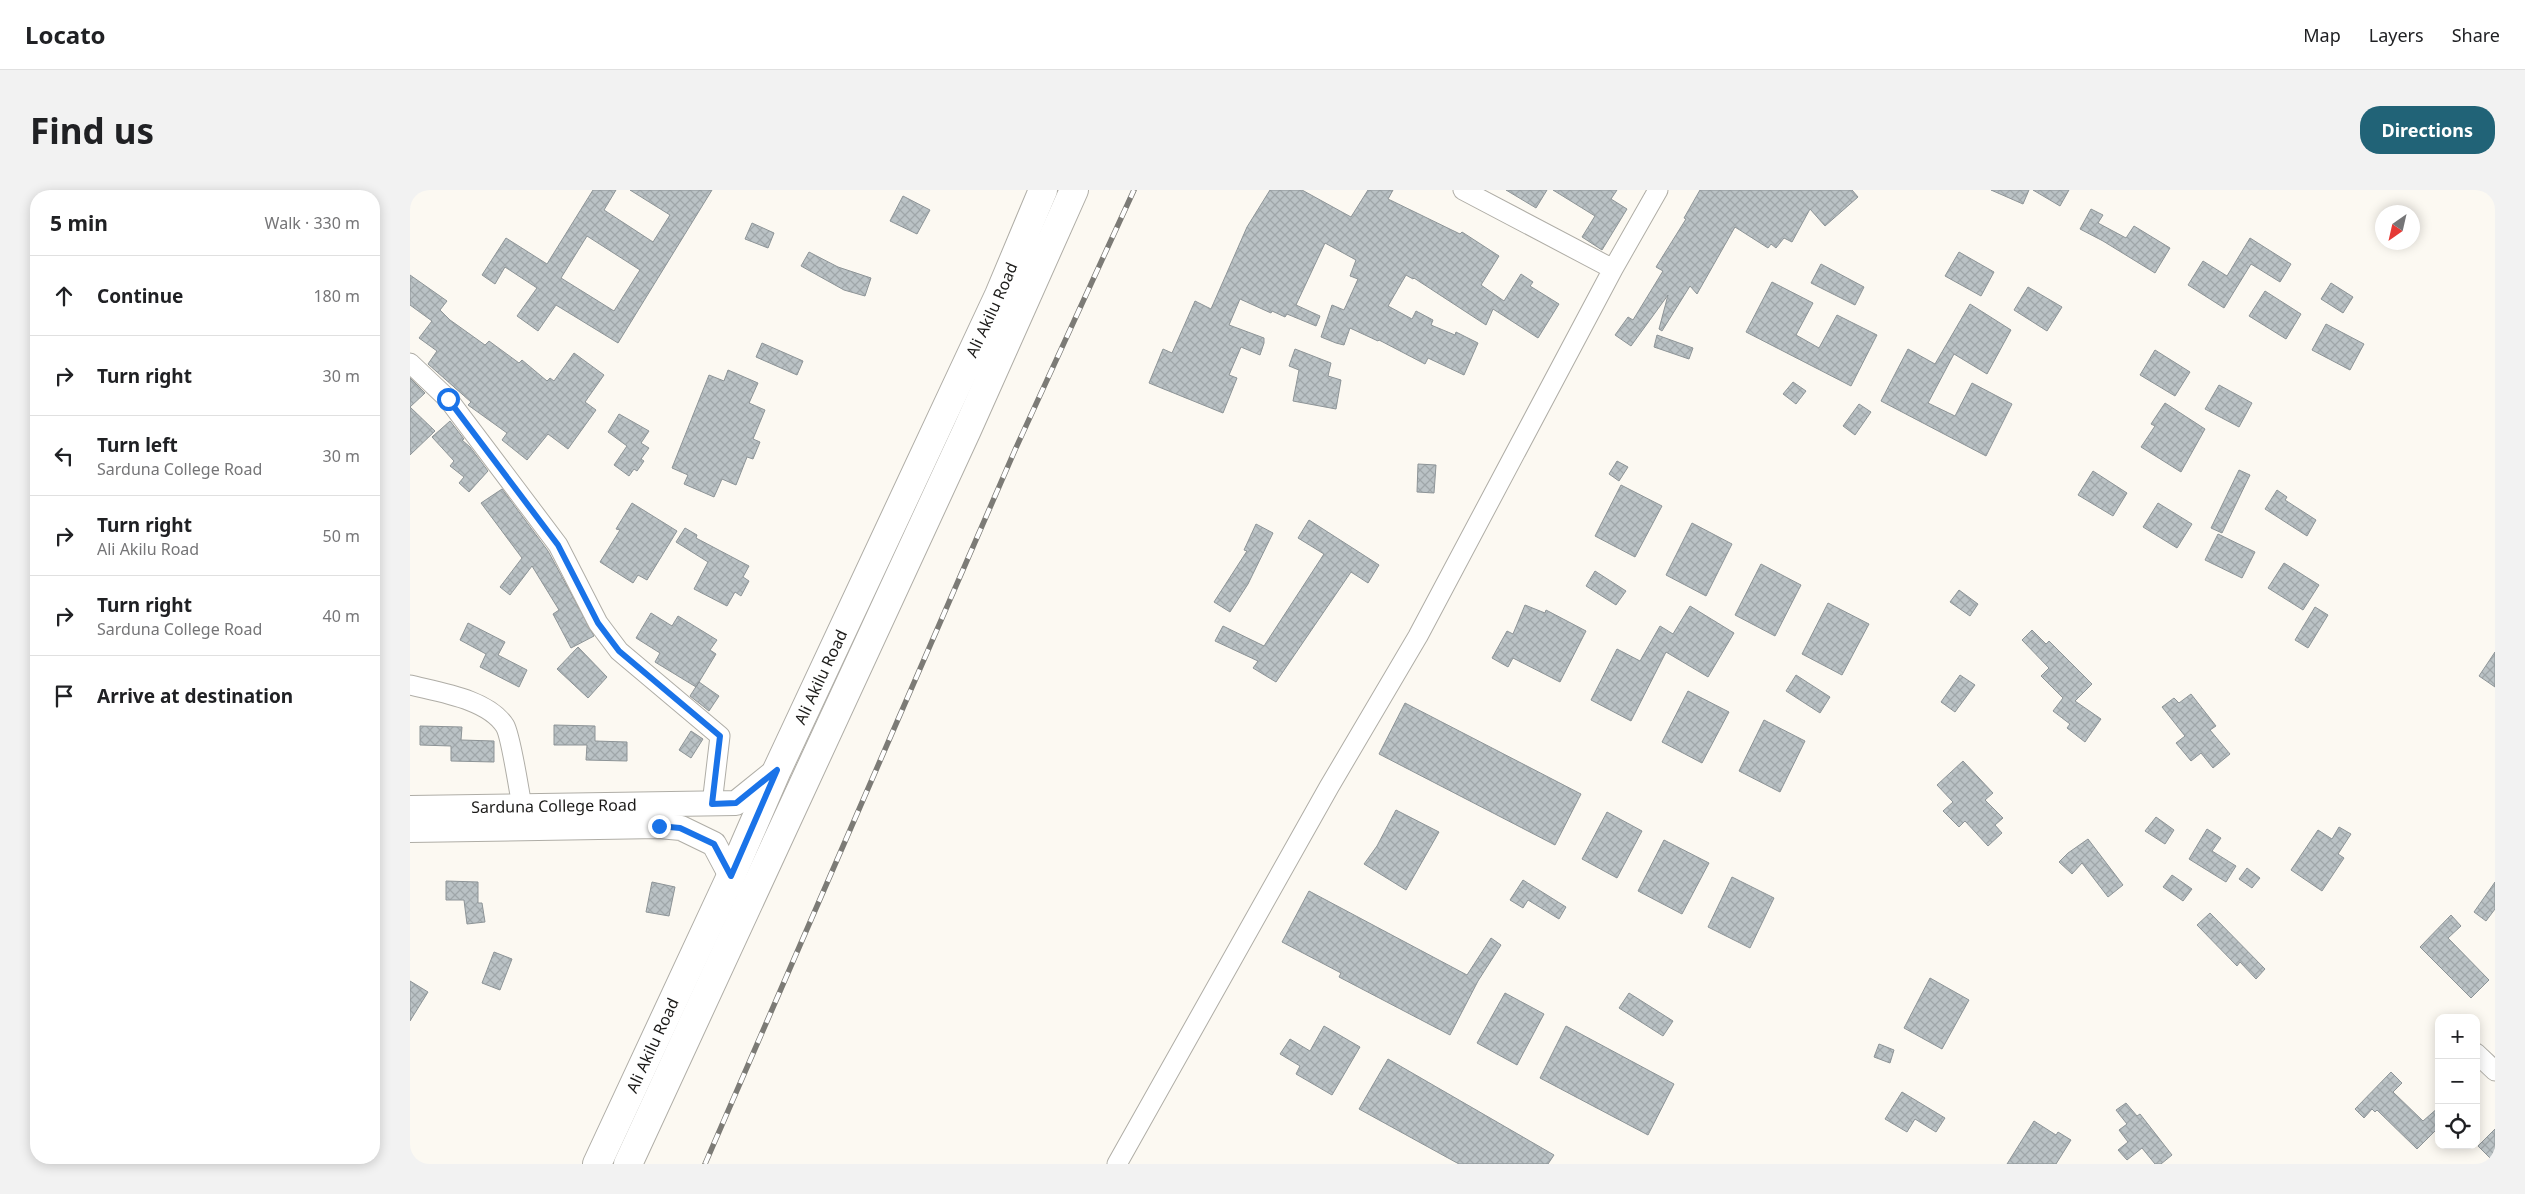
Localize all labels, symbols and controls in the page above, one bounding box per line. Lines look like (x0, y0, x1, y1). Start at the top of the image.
text: Locato (25, 18, 106, 51)
text: Map (2303, 23, 2341, 47)
text: Layers (2369, 23, 2424, 47)
text: Share (2452, 23, 2500, 47)
button: Directions (2360, 106, 2495, 154)
text: Find us (30, 107, 154, 154)
north arrow (2375, 205, 2420, 250)
text: 5 min (50, 209, 108, 237)
text: Walk · 330 m (265, 212, 360, 234)
street label: Ali Akilu Road (960, 259, 1023, 361)
icon: ahead (50, 282, 78, 310)
text: Continue (97, 283, 183, 309)
text: 180 m (313, 285, 360, 307)
icon: right (50, 362, 78, 390)
text: Turn right (97, 363, 192, 389)
text: 30 m (323, 365, 360, 387)
route start (437, 388, 460, 411)
text: Turn left (97, 432, 178, 458)
icon: left (50, 442, 78, 470)
text: 30 m (323, 445, 360, 467)
text: Sarduna College Road (97, 458, 262, 480)
text: Turn right (97, 512, 192, 538)
icon: right (50, 522, 78, 550)
text: 50 m (323, 525, 360, 547)
text: Ali Akilu Road (97, 538, 199, 560)
text: Turn right (97, 592, 192, 618)
icon: right (50, 602, 78, 630)
text: 40 m (323, 605, 360, 627)
text: Sarduna College Road (97, 618, 262, 640)
street label: Ali Akilu Road (789, 626, 852, 728)
icon: arrive (50, 682, 78, 710)
text: Arrive at destination (97, 683, 293, 709)
street label: Sarduna College Road (471, 794, 637, 818)
route end (648, 815, 671, 838)
street label: Ali Akilu Road (621, 994, 684, 1096)
map controls (2435, 1014, 2480, 1149)
button: + (2435, 1014, 2480, 1059)
button: − (2435, 1059, 2480, 1104)
button: locate (2435, 1104, 2480, 1149)

